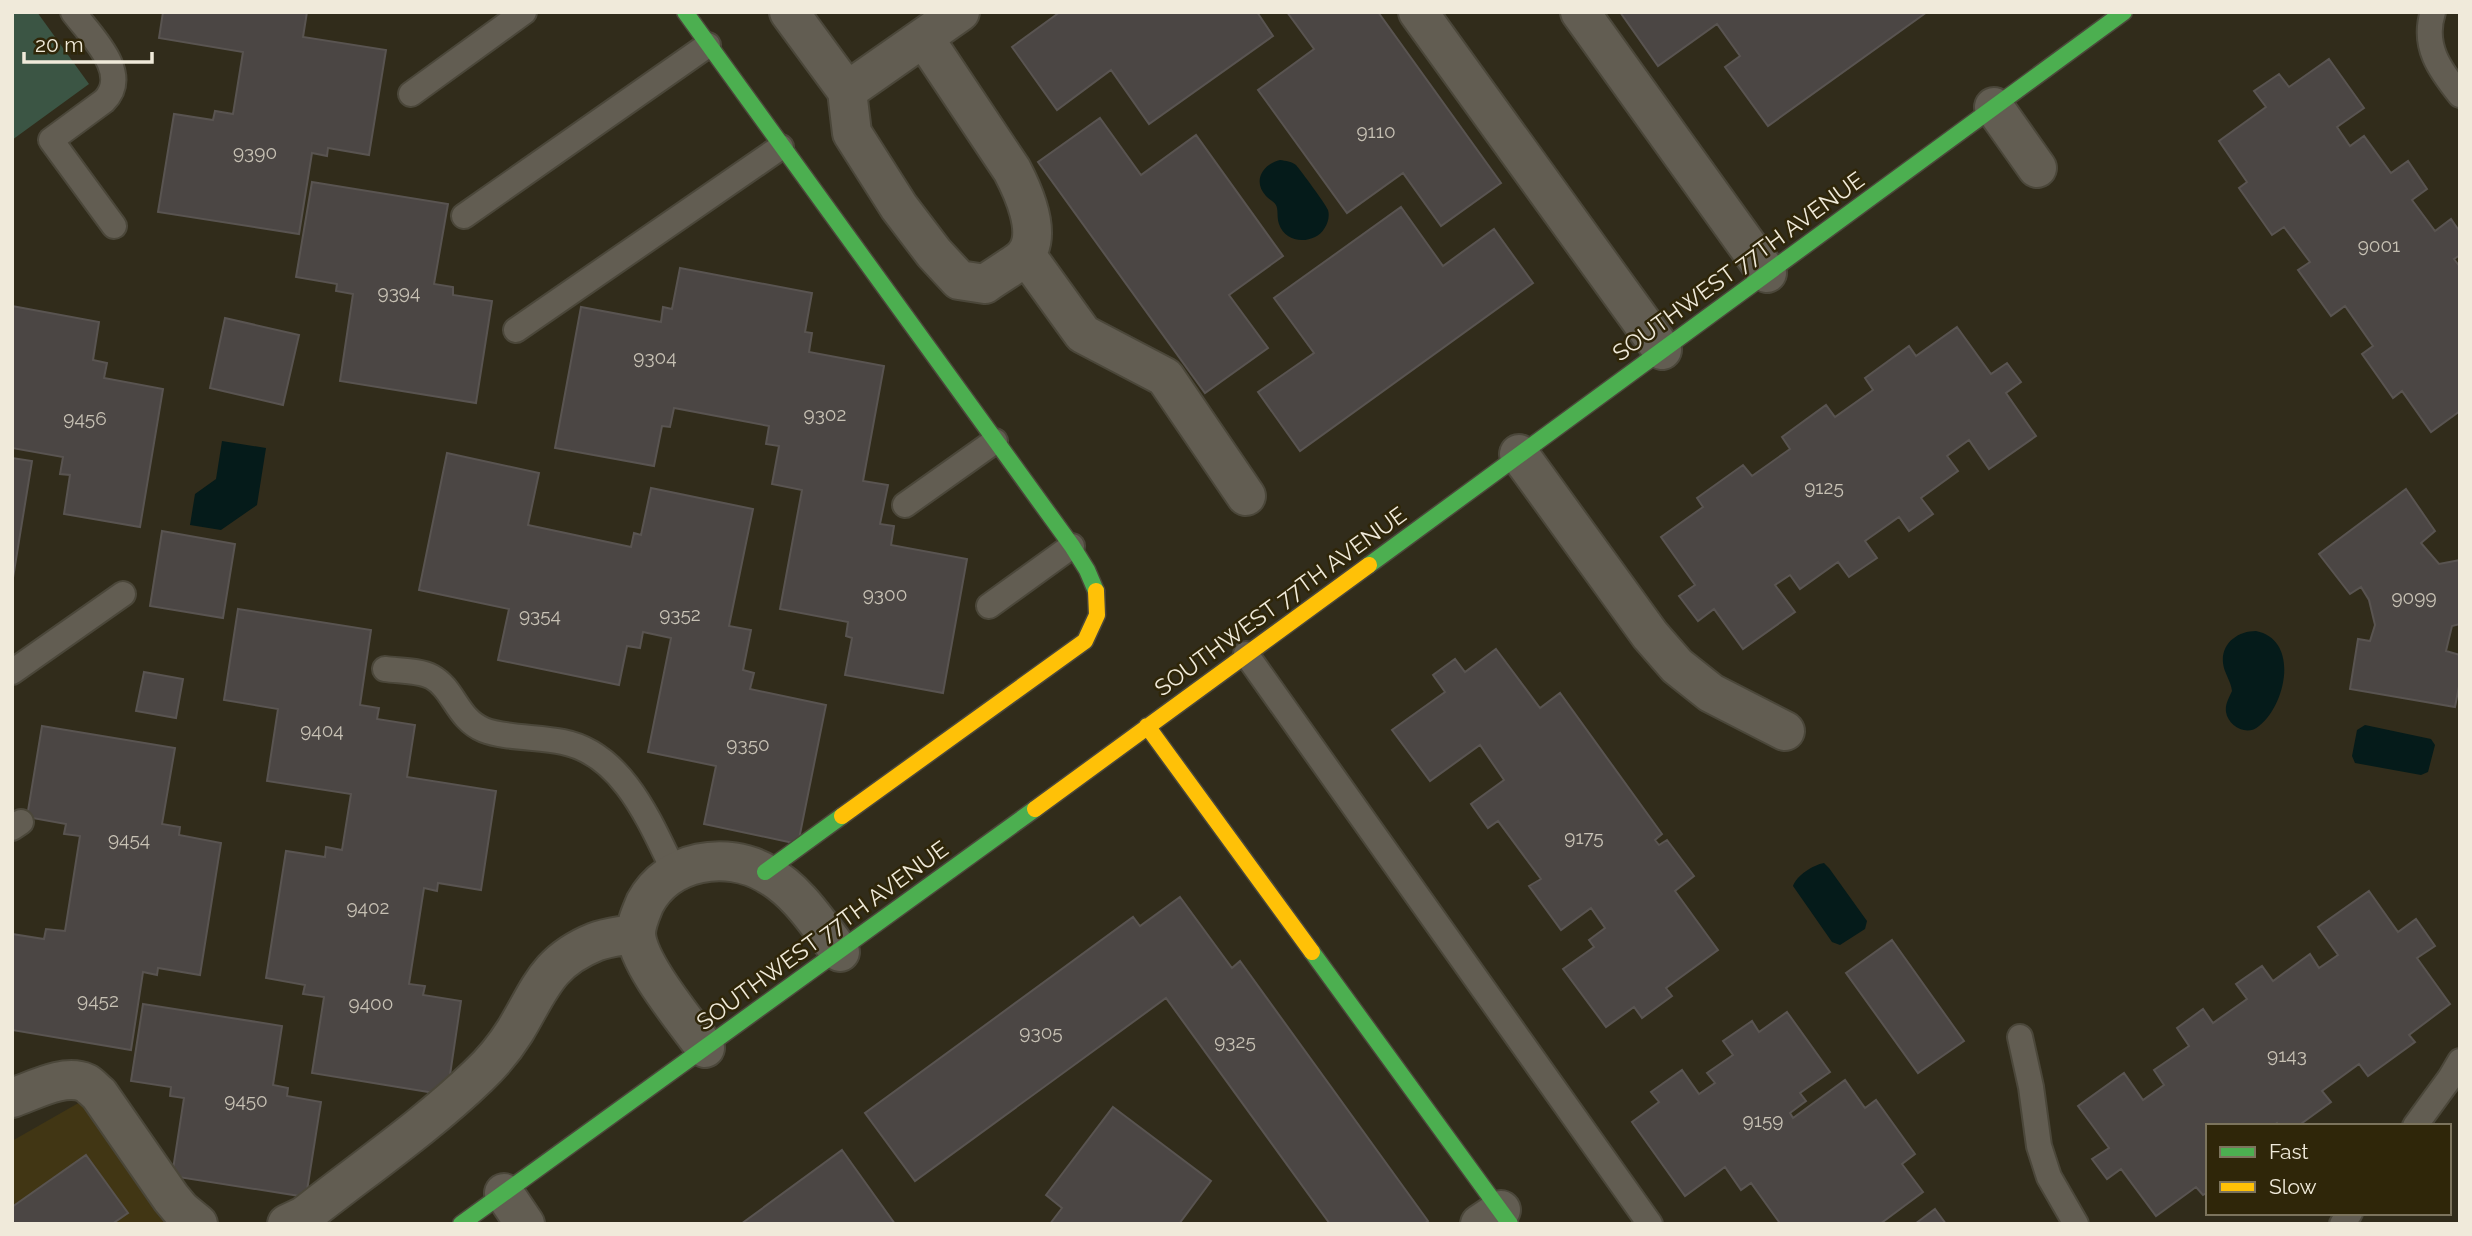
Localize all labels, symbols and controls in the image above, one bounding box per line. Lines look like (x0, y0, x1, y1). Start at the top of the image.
scale bar (24, 21, 152, 65)
text: 20 m (35, 32, 83, 57)
house number: 9110 (1356, 120, 1396, 142)
house number: 9390 (233, 141, 277, 163)
street label: SOUTHWEST 77TH AVENUE (1607, 166, 1869, 366)
house number: 9001 (2358, 234, 2400, 256)
house number: 9394 (378, 281, 420, 303)
house number: 9304 (633, 346, 677, 368)
house number: 9302 (804, 403, 846, 425)
house number: 9456 (63, 407, 107, 429)
house number: 9125 (1804, 476, 1844, 498)
street label: SOUTHWEST 77TH AVENUE (1149, 501, 1411, 701)
house number: 9300 (863, 583, 907, 605)
house number: 9099 (2391, 586, 2437, 608)
house number: 9352 (659, 603, 701, 625)
house number: 9354 (519, 604, 561, 626)
house number: 9404 (300, 719, 344, 741)
house number: 9350 (726, 733, 770, 755)
house number: 9175 (1564, 826, 1604, 848)
house number: 9454 (108, 828, 150, 850)
street label: SOUTHWEST 77TH AVENUE (691, 835, 953, 1035)
house number: 9402 (346, 896, 390, 918)
house number: 9452 (77, 989, 119, 1011)
house number: 9400 (349, 992, 393, 1014)
house number: 9305 (1019, 1021, 1063, 1043)
house number: 9325 (1214, 1030, 1256, 1052)
house number: 9143 (2267, 1044, 2307, 1066)
house number: 9450 (224, 1089, 268, 1111)
house number: 9159 (1743, 1109, 1783, 1131)
legend (2206, 1124, 2451, 1215)
text: Fast (2269, 1139, 2309, 1164)
text: Slow (2269, 1174, 2317, 1199)

